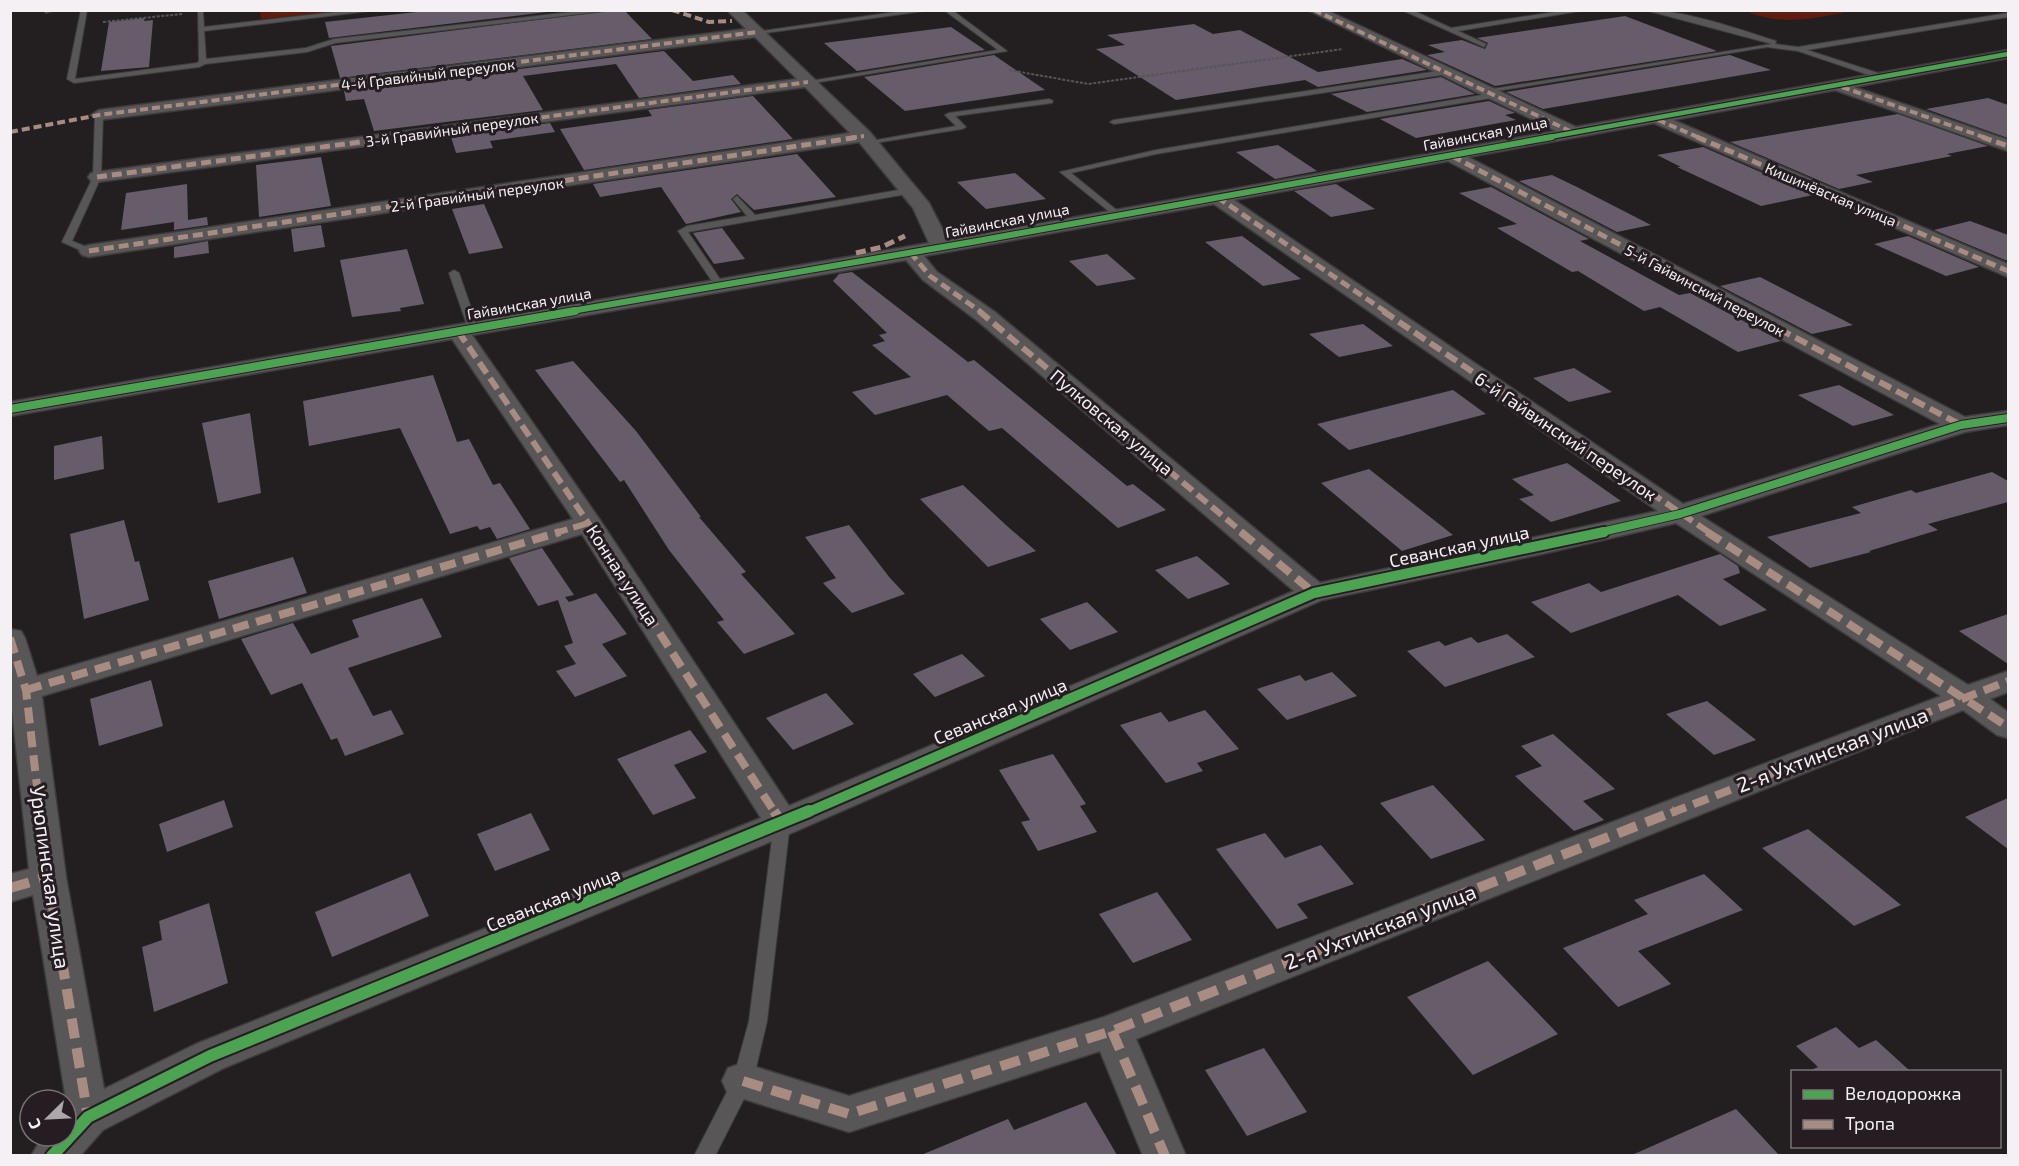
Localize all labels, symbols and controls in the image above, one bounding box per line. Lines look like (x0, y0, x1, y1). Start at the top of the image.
street label: 4-й Гравийный переулок (340, 54, 516, 95)
street label: 3-й Гравийный переулок (365, 108, 540, 151)
street label: Гайвинская улица (1421, 112, 1549, 155)
street label: Кишинёвская улица (1762, 158, 1899, 231)
street label: 2-й Гравийный переулок (389, 173, 565, 216)
street label: Гайвинская улица (943, 199, 1071, 242)
street label: 5-й Гайвинский переулок (1622, 240, 1788, 341)
street label: Гайвинская улица (465, 283, 593, 324)
street label: Пулковская улица (1046, 364, 1178, 480)
street label: 6-й Гайвинский переулок (1471, 367, 1661, 505)
street label: Конная улица (582, 520, 664, 630)
street label: Севанская улица (1387, 520, 1531, 572)
street label: Севанская улица (930, 673, 1070, 749)
street label: 2-я Ухтинская улица (1733, 701, 1932, 798)
street label: Урюпинская улица (25, 784, 76, 970)
street label: Севанская улица (483, 862, 623, 936)
street label: 2-я Ухтинская улица (1281, 878, 1480, 975)
legend (1791, 1070, 2001, 1148)
text: Велодорожка (1845, 1082, 1961, 1104)
north arrow (18, 1088, 78, 1148)
text: Тропа (1845, 1112, 1895, 1134)
text: С (23, 1116, 44, 1132)

